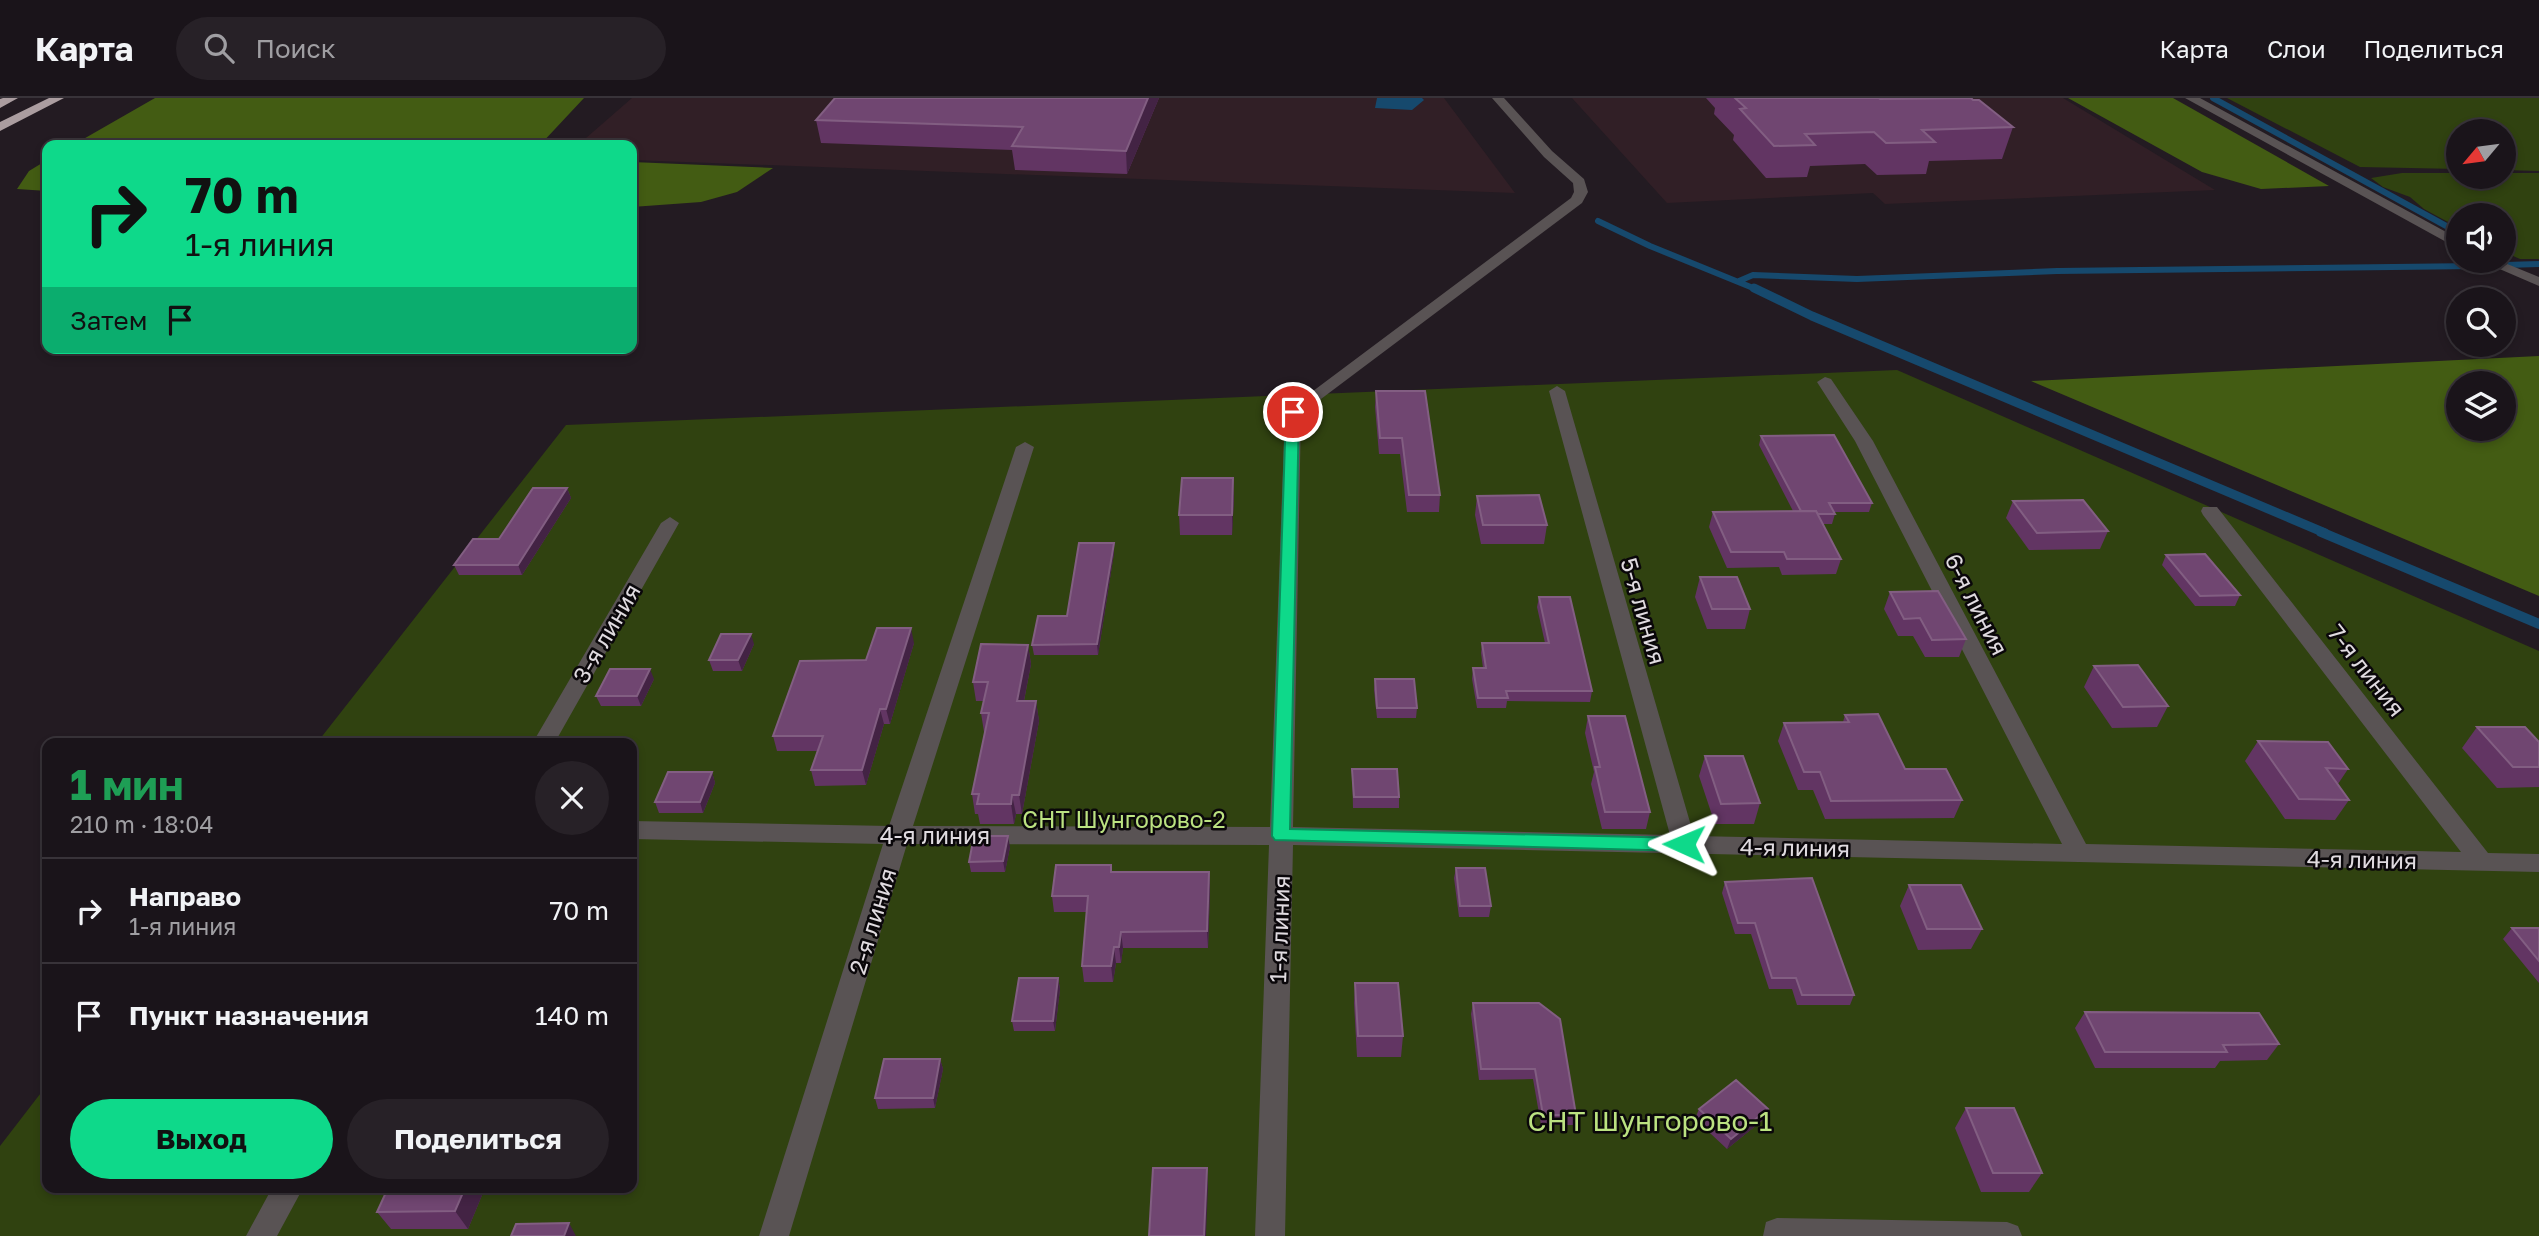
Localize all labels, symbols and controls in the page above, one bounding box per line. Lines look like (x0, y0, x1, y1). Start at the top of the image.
search box (176, 17, 666, 80)
text: Карта (35, 29, 134, 68)
icon: search (200, 29, 238, 67)
text: Поиск (256, 33, 336, 64)
text: Карта (2159, 34, 2229, 63)
text: Слои (2267, 34, 2326, 63)
text: Поделиться (2364, 34, 2504, 63)
north arrow (2446, 119, 2516, 189)
map controls (2446, 119, 2516, 441)
text: 70 m (185, 165, 299, 224)
icon: right (70, 168, 161, 259)
button: sound (2446, 203, 2516, 273)
text: 1-я линия (185, 225, 334, 263)
button: search (2446, 287, 2516, 357)
icon: arrive (161, 301, 199, 339)
text: Затем (70, 305, 147, 336)
button: layers (2446, 371, 2516, 441)
pin (1263, 382, 1323, 442)
icon: arrive (1274, 393, 1312, 431)
street label: 6-я линия (1940, 549, 2014, 659)
street label: 5-я линия (1615, 554, 1673, 668)
street label: 3-я линия (566, 578, 646, 688)
street label: 7-я линия (2323, 619, 2411, 721)
text: 1 мин (70, 759, 184, 809)
button: close (535, 761, 609, 835)
park label: СНТ Шунгорово-2 (1022, 805, 1226, 833)
position arrow (1647, 807, 1721, 881)
text: 210 m · 18:04 (70, 810, 214, 838)
street label: 4-я линия (880, 821, 990, 849)
street label: 4-я линия (1740, 832, 1850, 862)
street label: 4-я линия (2307, 844, 2417, 874)
street label: 2-я линия (843, 864, 901, 978)
street label: 1-я линия (1263, 875, 1295, 983)
text: Направо (129, 881, 241, 912)
icon: right (70, 892, 108, 930)
text: 70 m (550, 895, 609, 926)
text: 1-я линия (129, 912, 236, 940)
icon: arrive (70, 997, 108, 1035)
text: Пункт назначения (129, 1000, 369, 1031)
text: 140 m (535, 1000, 609, 1031)
button: Выход (70, 1099, 333, 1179)
button: Поделиться (347, 1099, 609, 1179)
park label: СНТ Шунгорово-1 (1528, 1104, 1772, 1137)

